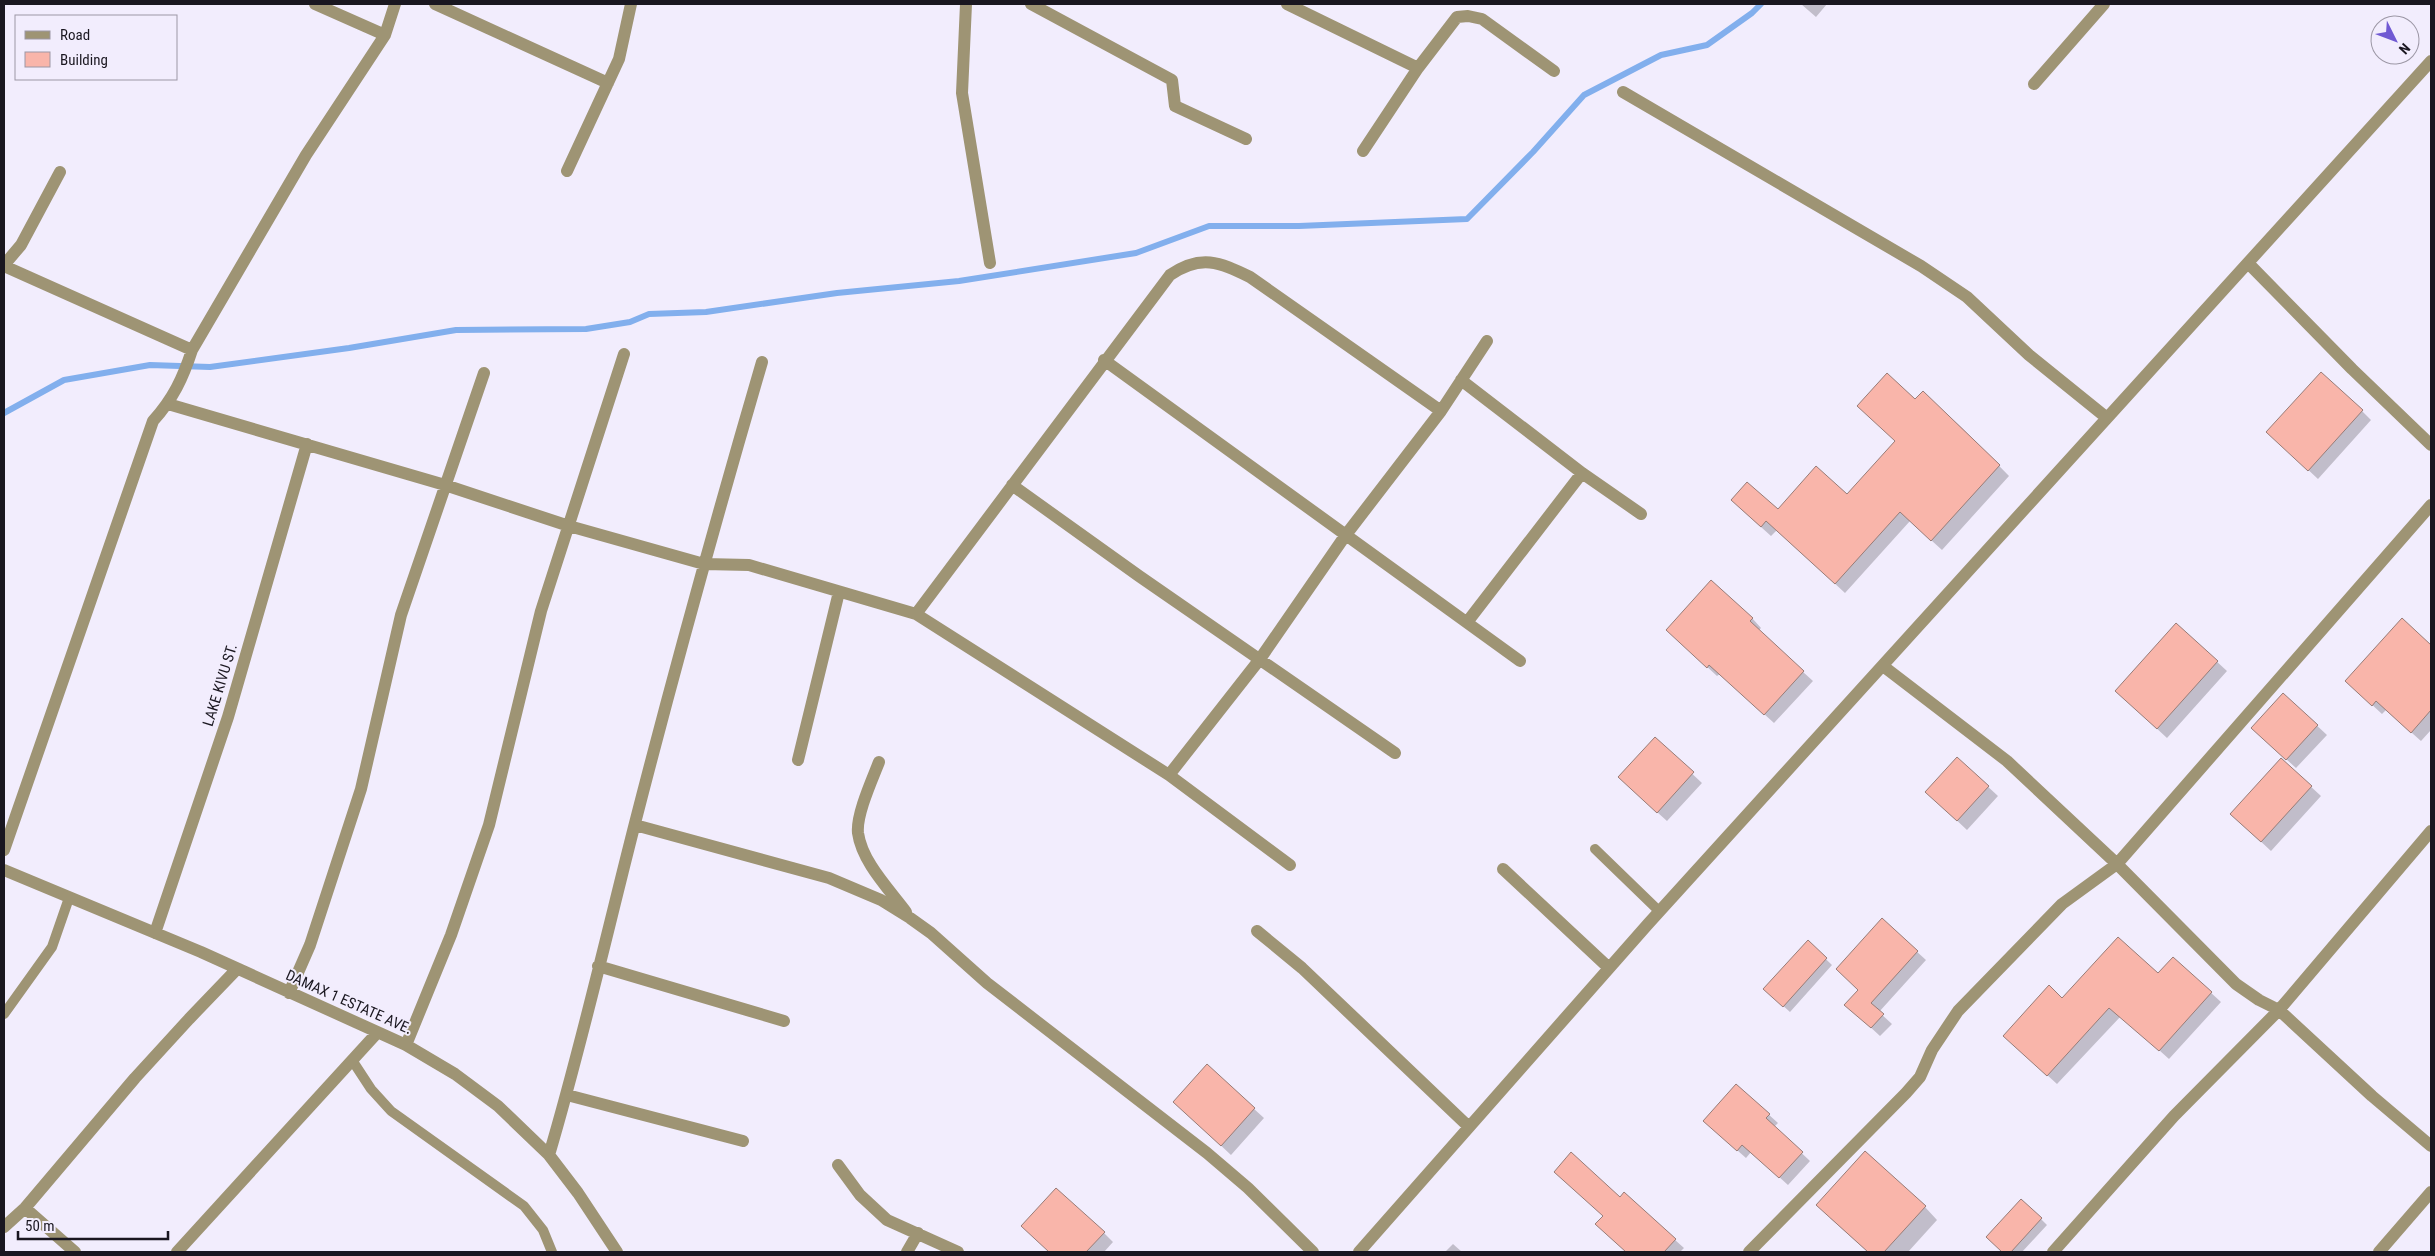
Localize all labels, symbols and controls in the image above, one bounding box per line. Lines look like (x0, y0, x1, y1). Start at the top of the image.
legend (15, 15, 178, 80)
north arrow (2370, 15, 2420, 65)
text: Road (60, 26, 90, 44)
text: N (2396, 40, 2413, 57)
text: Building (60, 51, 108, 69)
street label: LAKE KIVU ST. (199, 642, 241, 728)
street label: DAMAX 1 ESTATE AVE. (283, 966, 415, 1038)
scale bar (18, 1208, 168, 1240)
text: 50 m (25, 1217, 55, 1235)

